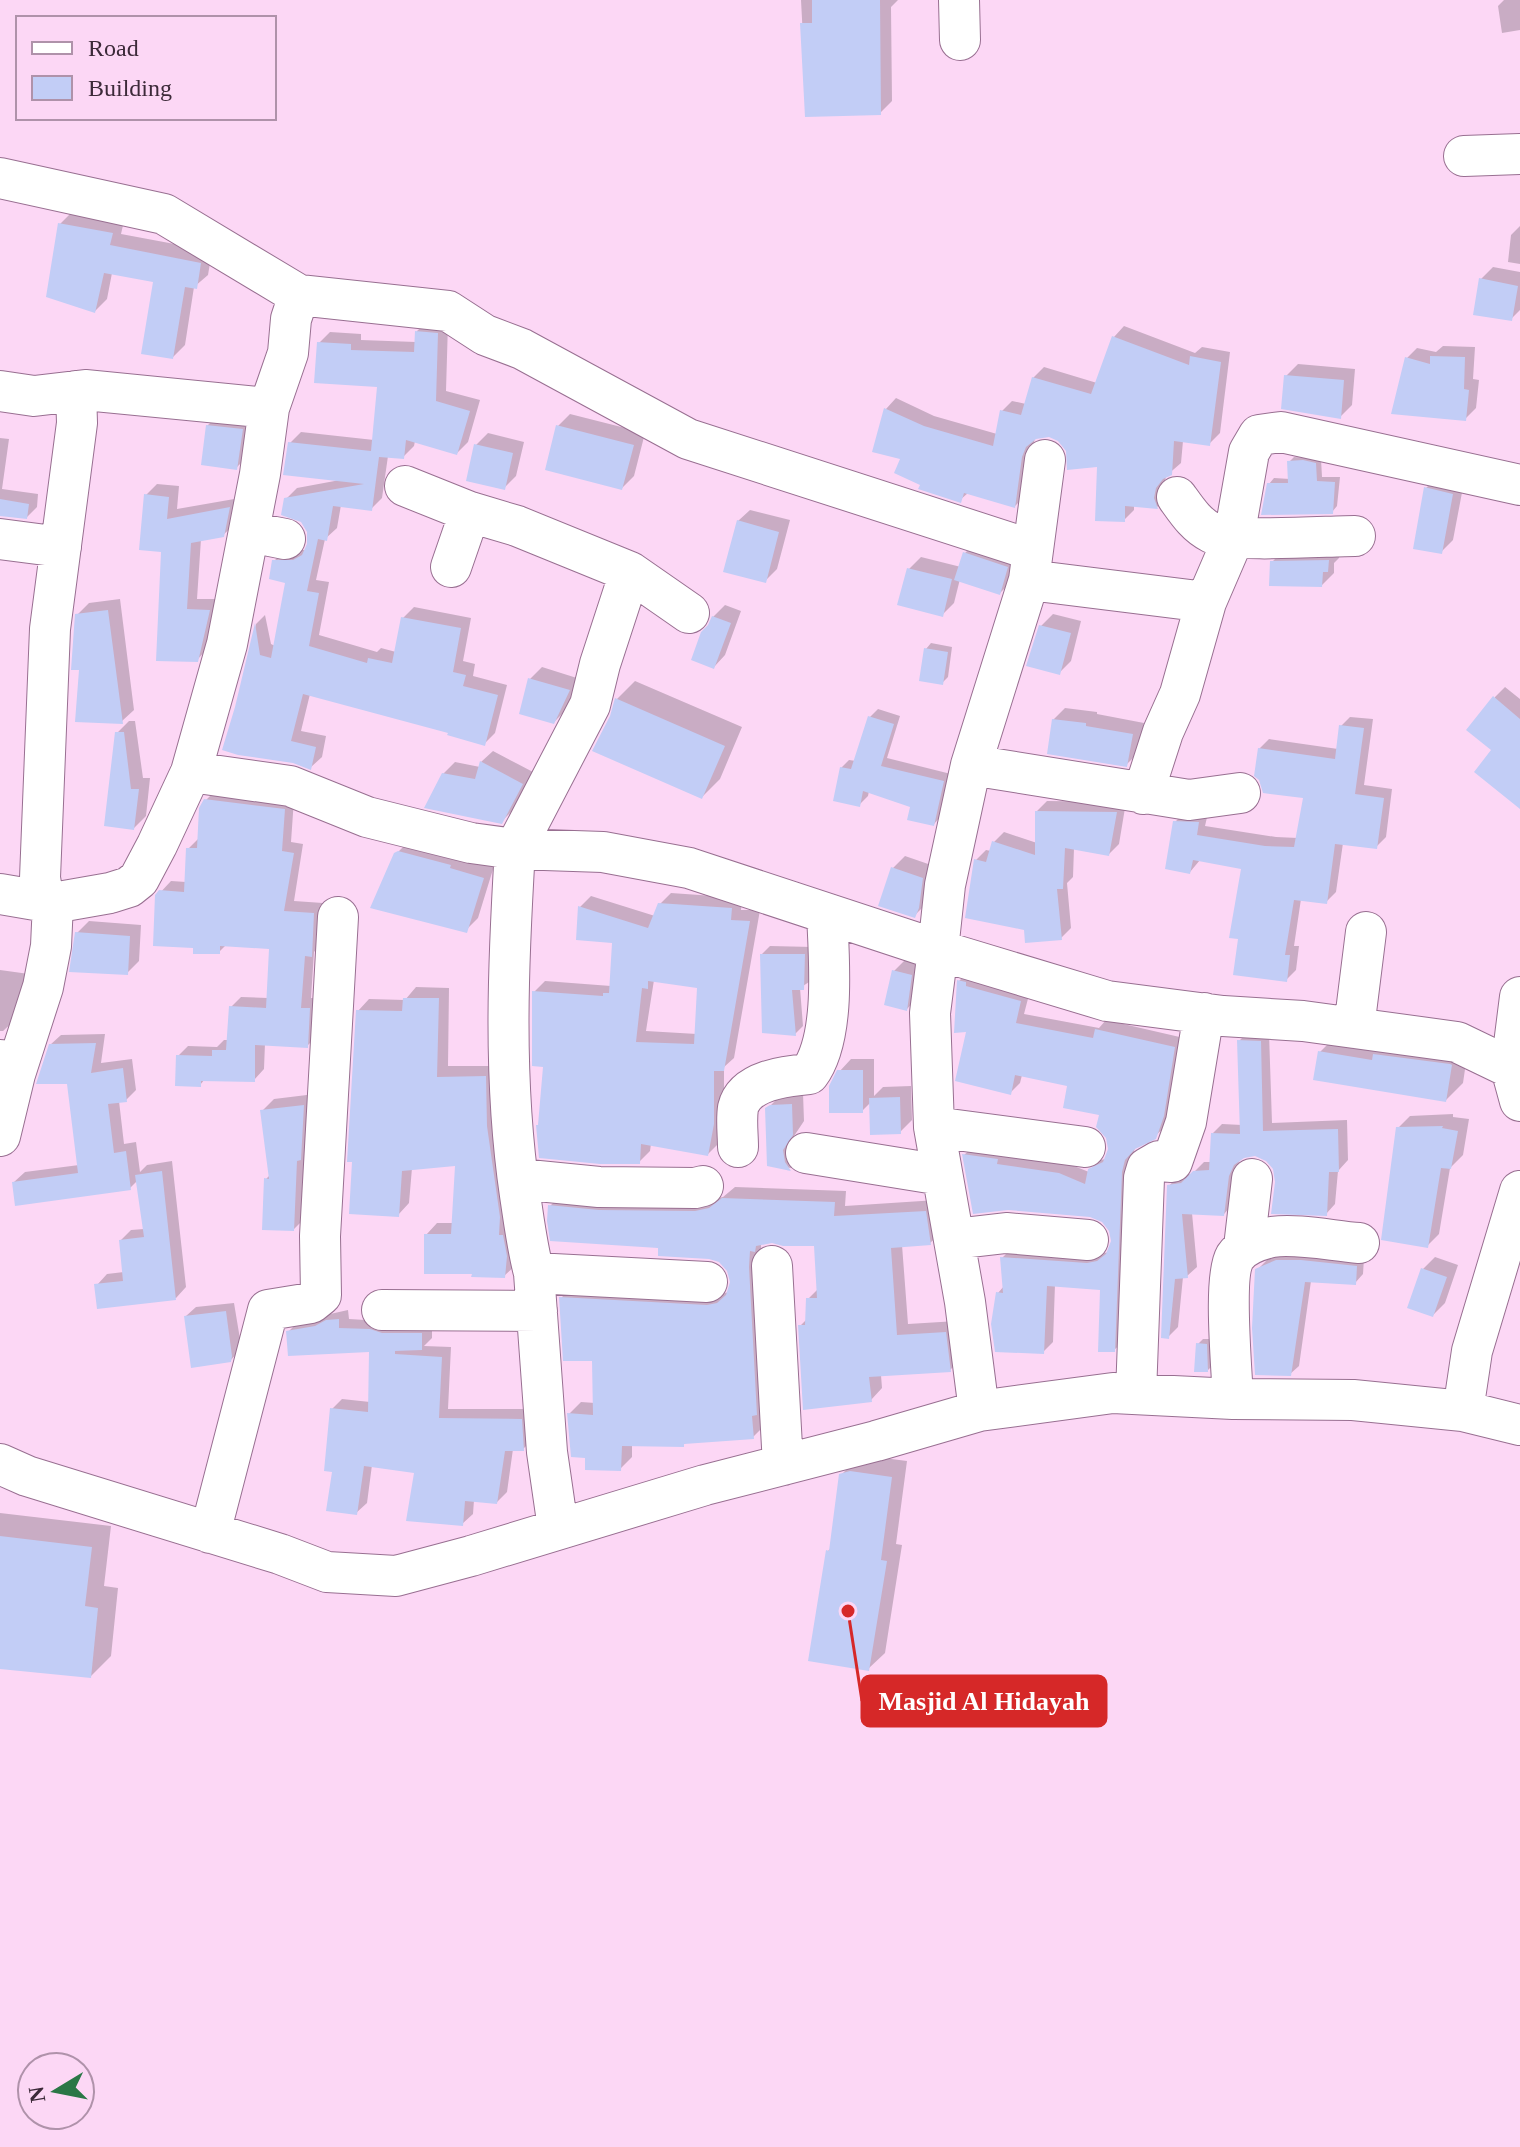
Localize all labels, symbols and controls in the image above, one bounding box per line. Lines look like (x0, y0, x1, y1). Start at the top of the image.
legend (16, 16, 276, 120)
text: Road (88, 35, 139, 61)
text: Building (88, 75, 172, 101)
callout: Masjid Al Hidayah (862, 1676, 1106, 1726)
text: Masjid Al Hidayah (879, 1687, 1090, 1716)
north arrow (16, 2051, 96, 2131)
text: N (23, 2084, 50, 2104)

